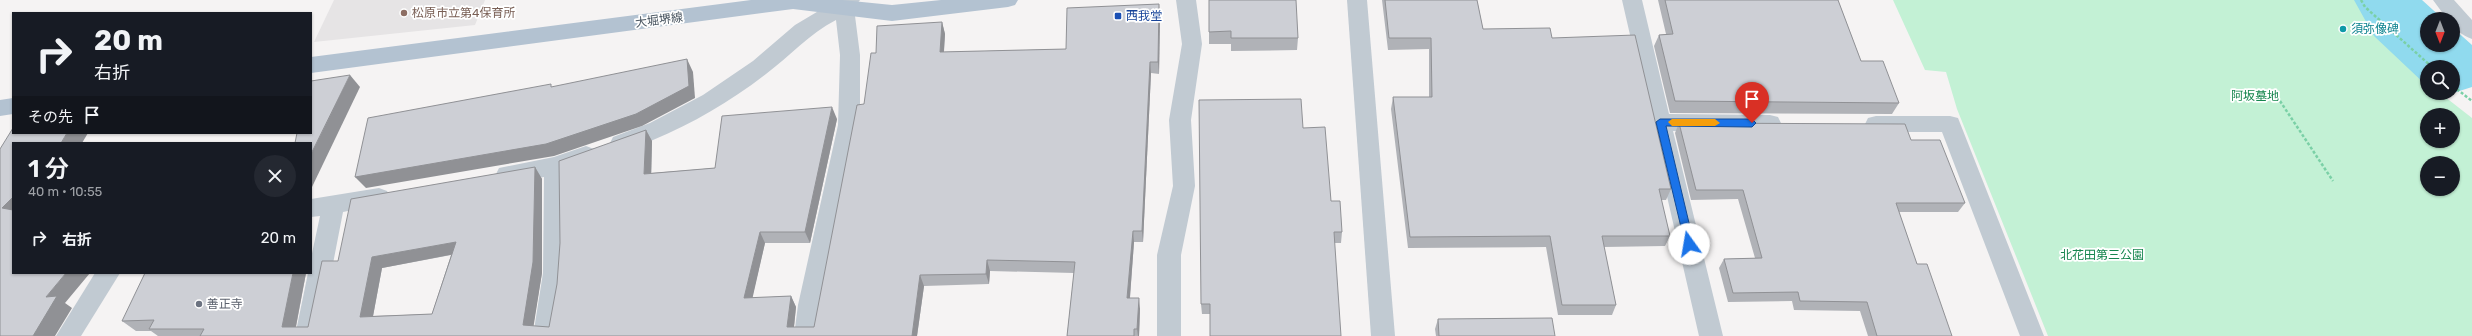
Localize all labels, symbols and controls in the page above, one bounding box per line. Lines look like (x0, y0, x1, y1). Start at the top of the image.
place label: 松原市立第4保育所 (412, 6, 515, 20)
marker: 松原市立第4保育所 (399, 8, 409, 18)
place label: 西我堂 (1126, 9, 1162, 23)
street label: 大堀堺線 (634, 10, 684, 30)
marker: 西我堂 (1113, 11, 1123, 21)
north arrow (2420, 12, 2460, 52)
map controls (2420, 12, 2460, 196)
place label: 須弥像碑 (2351, 22, 2399, 36)
text: 20 m (94, 24, 163, 57)
marker: 須弥像碑 (2338, 24, 2348, 34)
icon: right (28, 28, 80, 80)
button: search (2420, 60, 2460, 100)
text: 右折 (94, 62, 130, 84)
pin (1735, 82, 1769, 123)
icon: arrive (1741, 88, 1763, 110)
park label: 阿坂墓地 (2231, 89, 2279, 103)
icon: arrive (81, 104, 103, 126)
text: その先 (28, 108, 73, 126)
button: + (2420, 108, 2460, 148)
text: 1 分 (28, 155, 69, 183)
button: close (254, 155, 296, 197)
button: − (2420, 156, 2460, 196)
text: 40 m · 10:55 (28, 184, 102, 199)
position arrow (1668, 223, 1710, 265)
icon: right (28, 227, 50, 249)
text: 20 m (261, 229, 296, 247)
text: 右折 (62, 231, 92, 249)
park label: 北花田第三公園 (2060, 248, 2144, 262)
place label: 善正寺 (207, 297, 243, 311)
marker: 善正寺 (194, 299, 204, 309)

